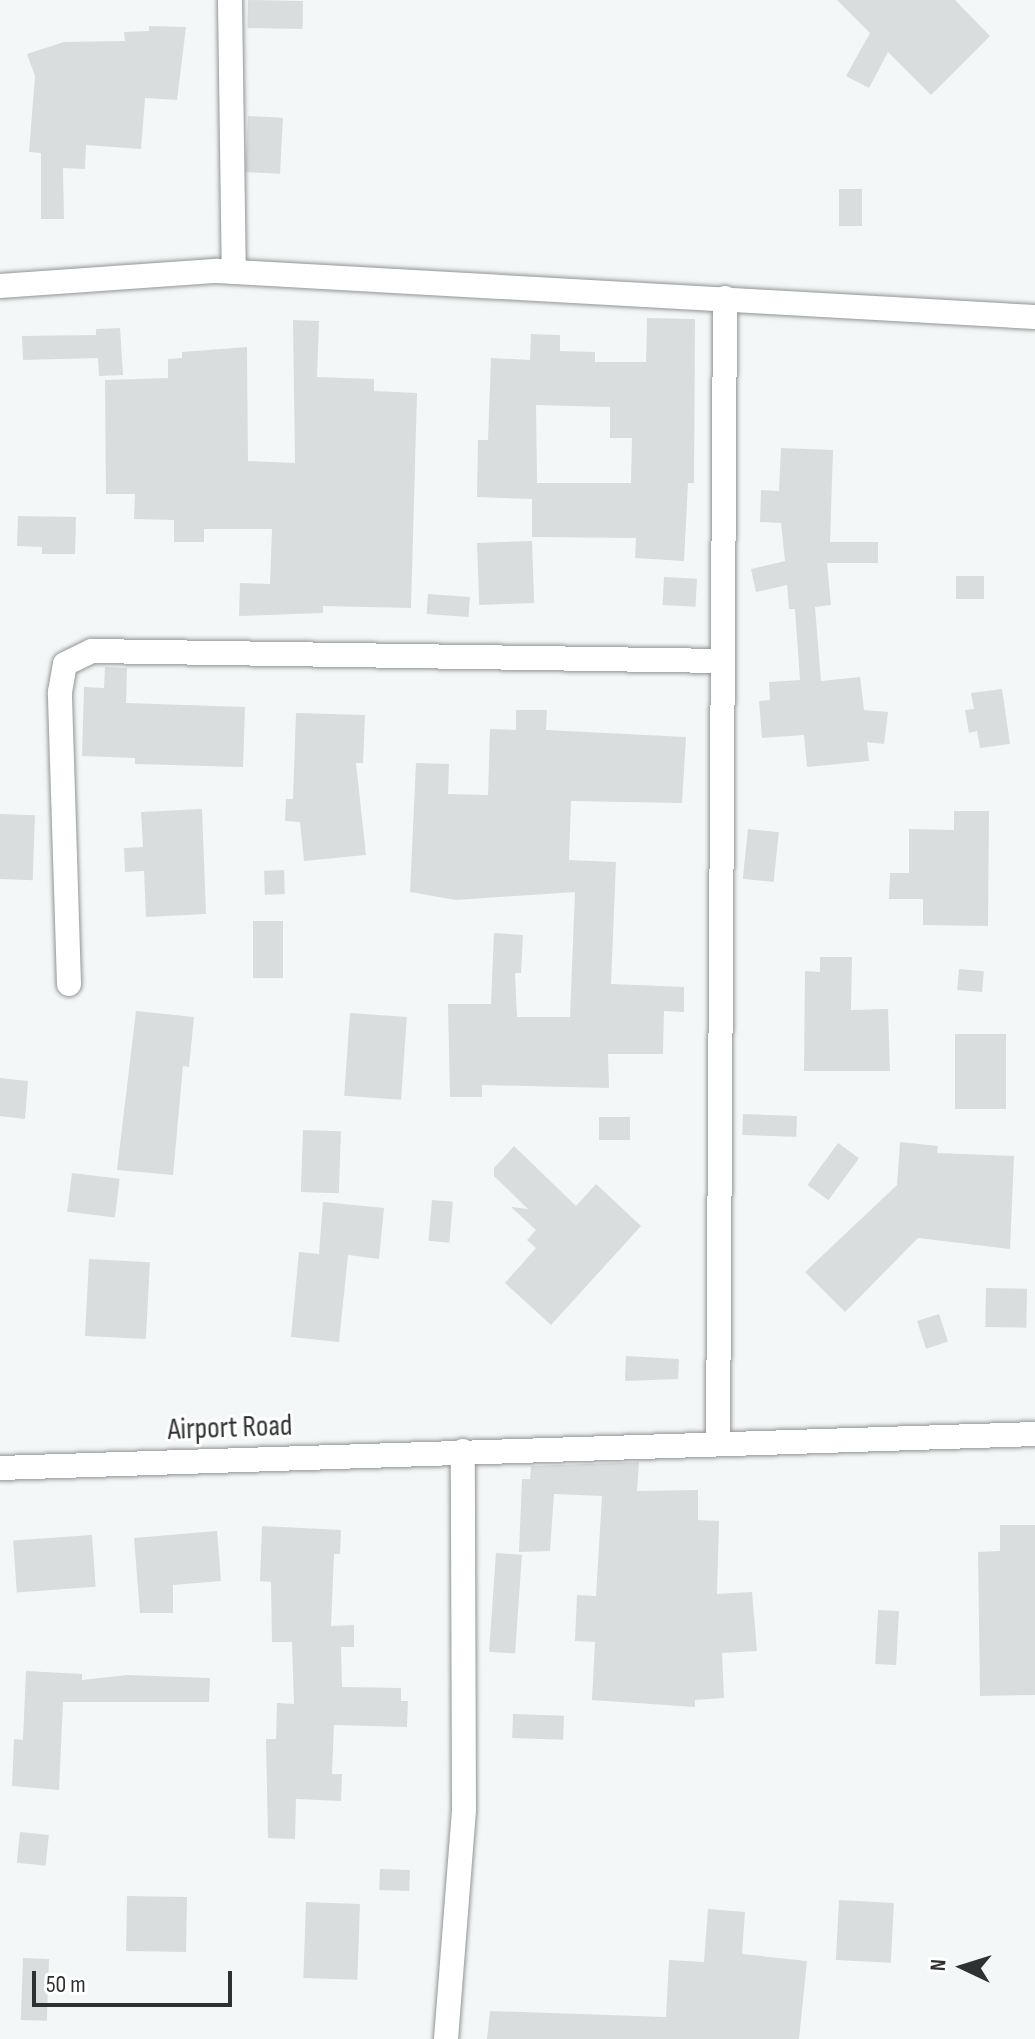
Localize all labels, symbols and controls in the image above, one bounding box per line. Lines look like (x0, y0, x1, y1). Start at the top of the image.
street label: Airport Road (167, 1408, 293, 1448)
north arrow (923, 1927, 1003, 2007)
scale bar (36, 1955, 236, 2005)
text: N (925, 1958, 952, 1972)
text: 50 m (46, 1970, 86, 1999)

